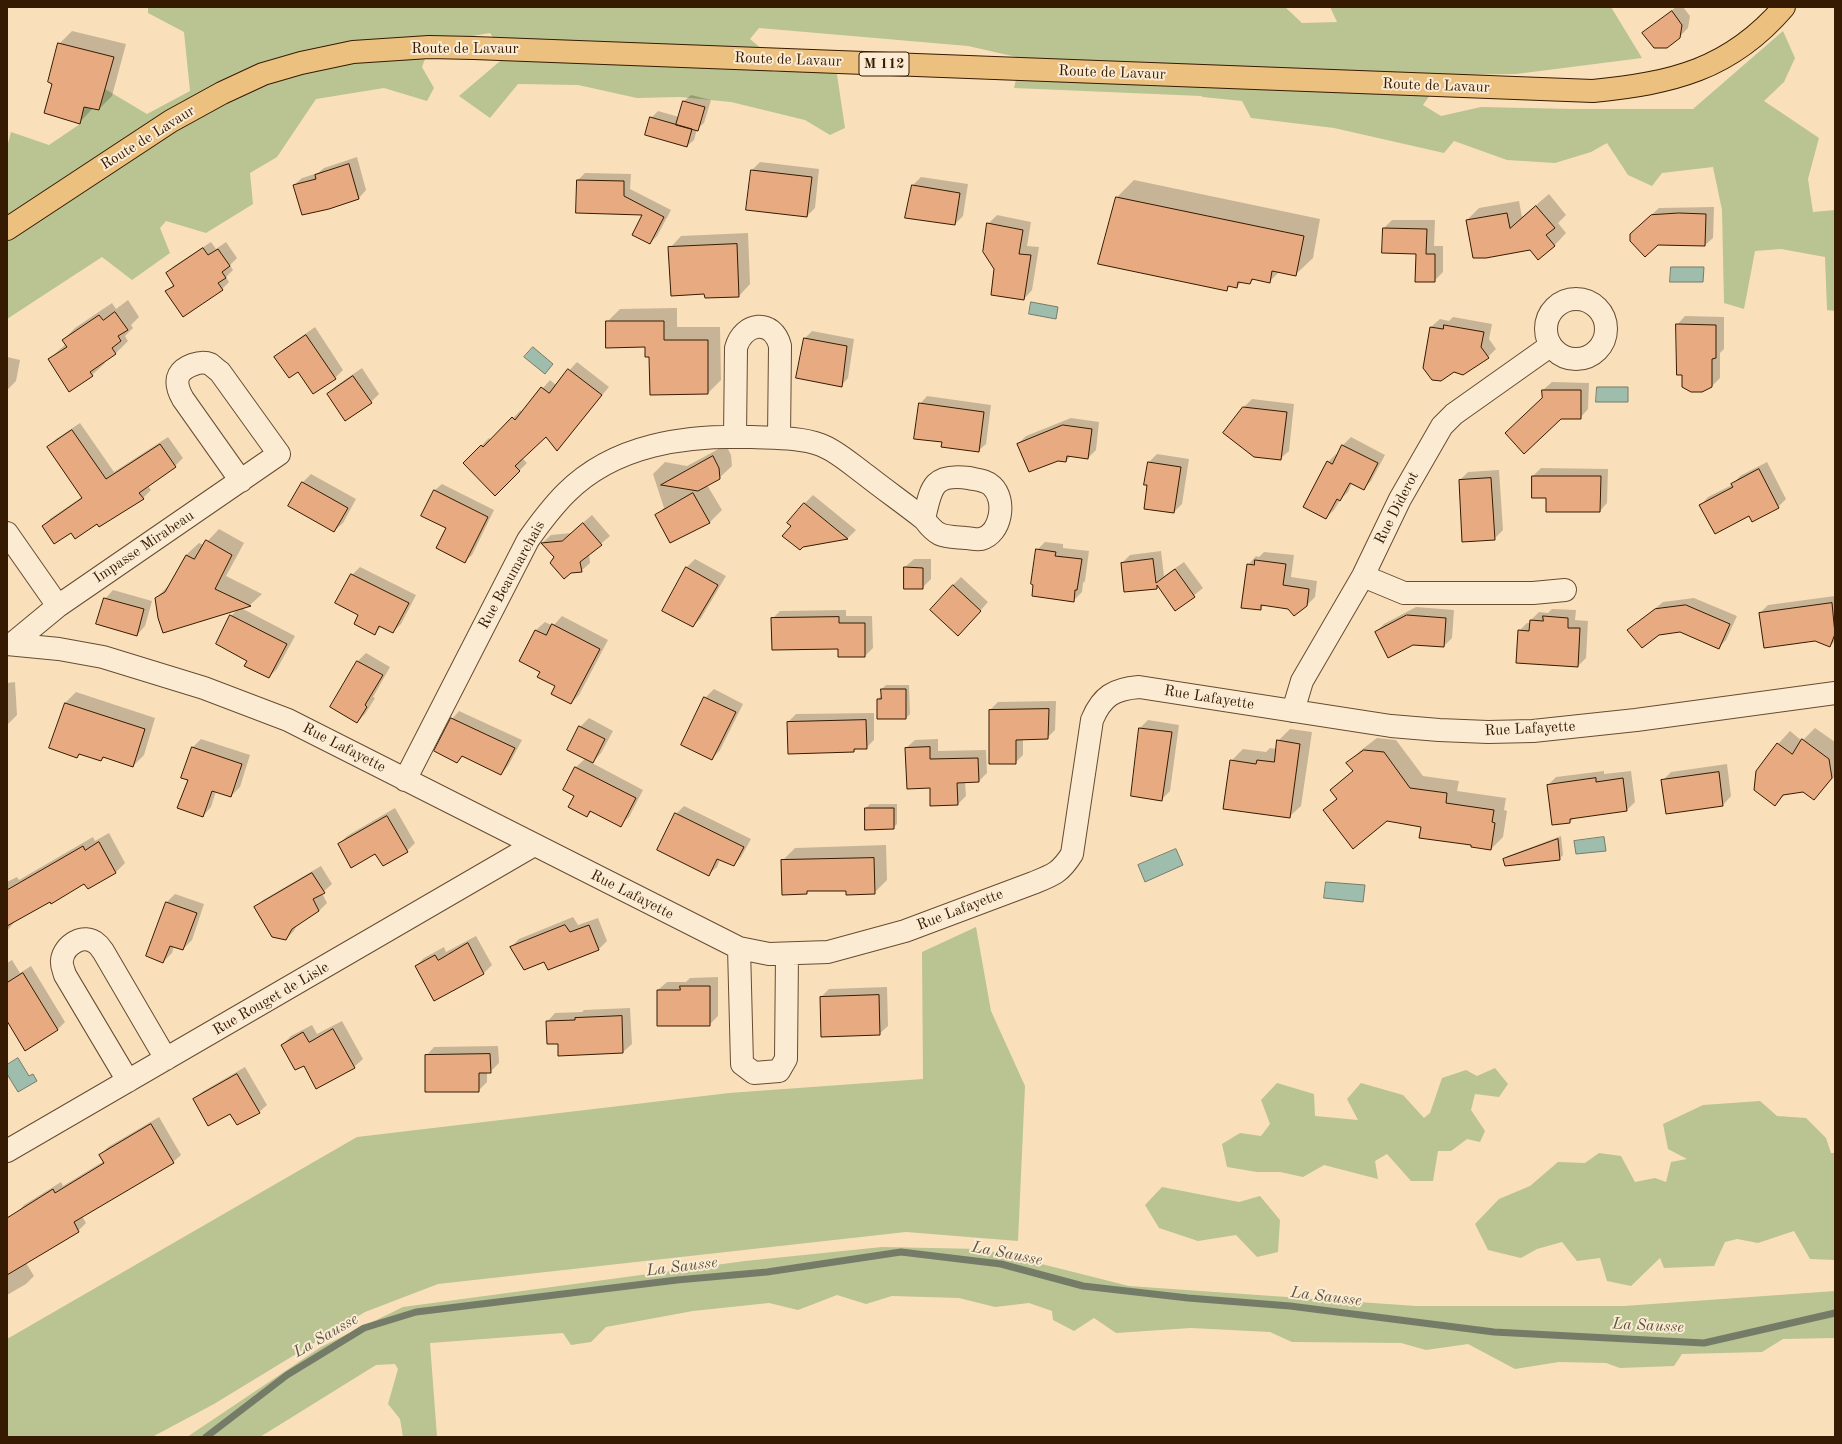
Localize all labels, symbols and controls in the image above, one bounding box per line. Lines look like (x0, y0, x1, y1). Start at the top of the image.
street label: Route de Lavaur (411, 40, 519, 58)
street label: Route de Lavaur (734, 49, 842, 71)
road number: M 112 (859, 52, 909, 76)
street label: Route de Lavaur (1058, 62, 1166, 84)
street label: Route de Lavaur (1382, 75, 1490, 97)
street label: Route de Lavaur (98, 102, 198, 174)
street label: Rue Diderot (1371, 469, 1423, 547)
street label: Impasse Mirabeau (90, 507, 198, 587)
street label: Rue Beaumarchais (475, 518, 549, 632)
street label: Rue Lafayette (1163, 682, 1255, 714)
street label: Rue Lafayette (1484, 718, 1576, 740)
street label: Rue Lafayette (299, 719, 389, 777)
street label: Rue Lafayette (587, 866, 677, 924)
street label: Rue Lafayette (914, 885, 1006, 935)
street label: Rue Rouget de Lisle (210, 958, 332, 1040)
water label: La Sausse (970, 1238, 1044, 1270)
water label: La Sausse (645, 1253, 719, 1281)
water label: La Sausse (1289, 1283, 1363, 1311)
water label: La Sausse (290, 1310, 362, 1362)
water label: La Sausse (1612, 1315, 1684, 1337)

